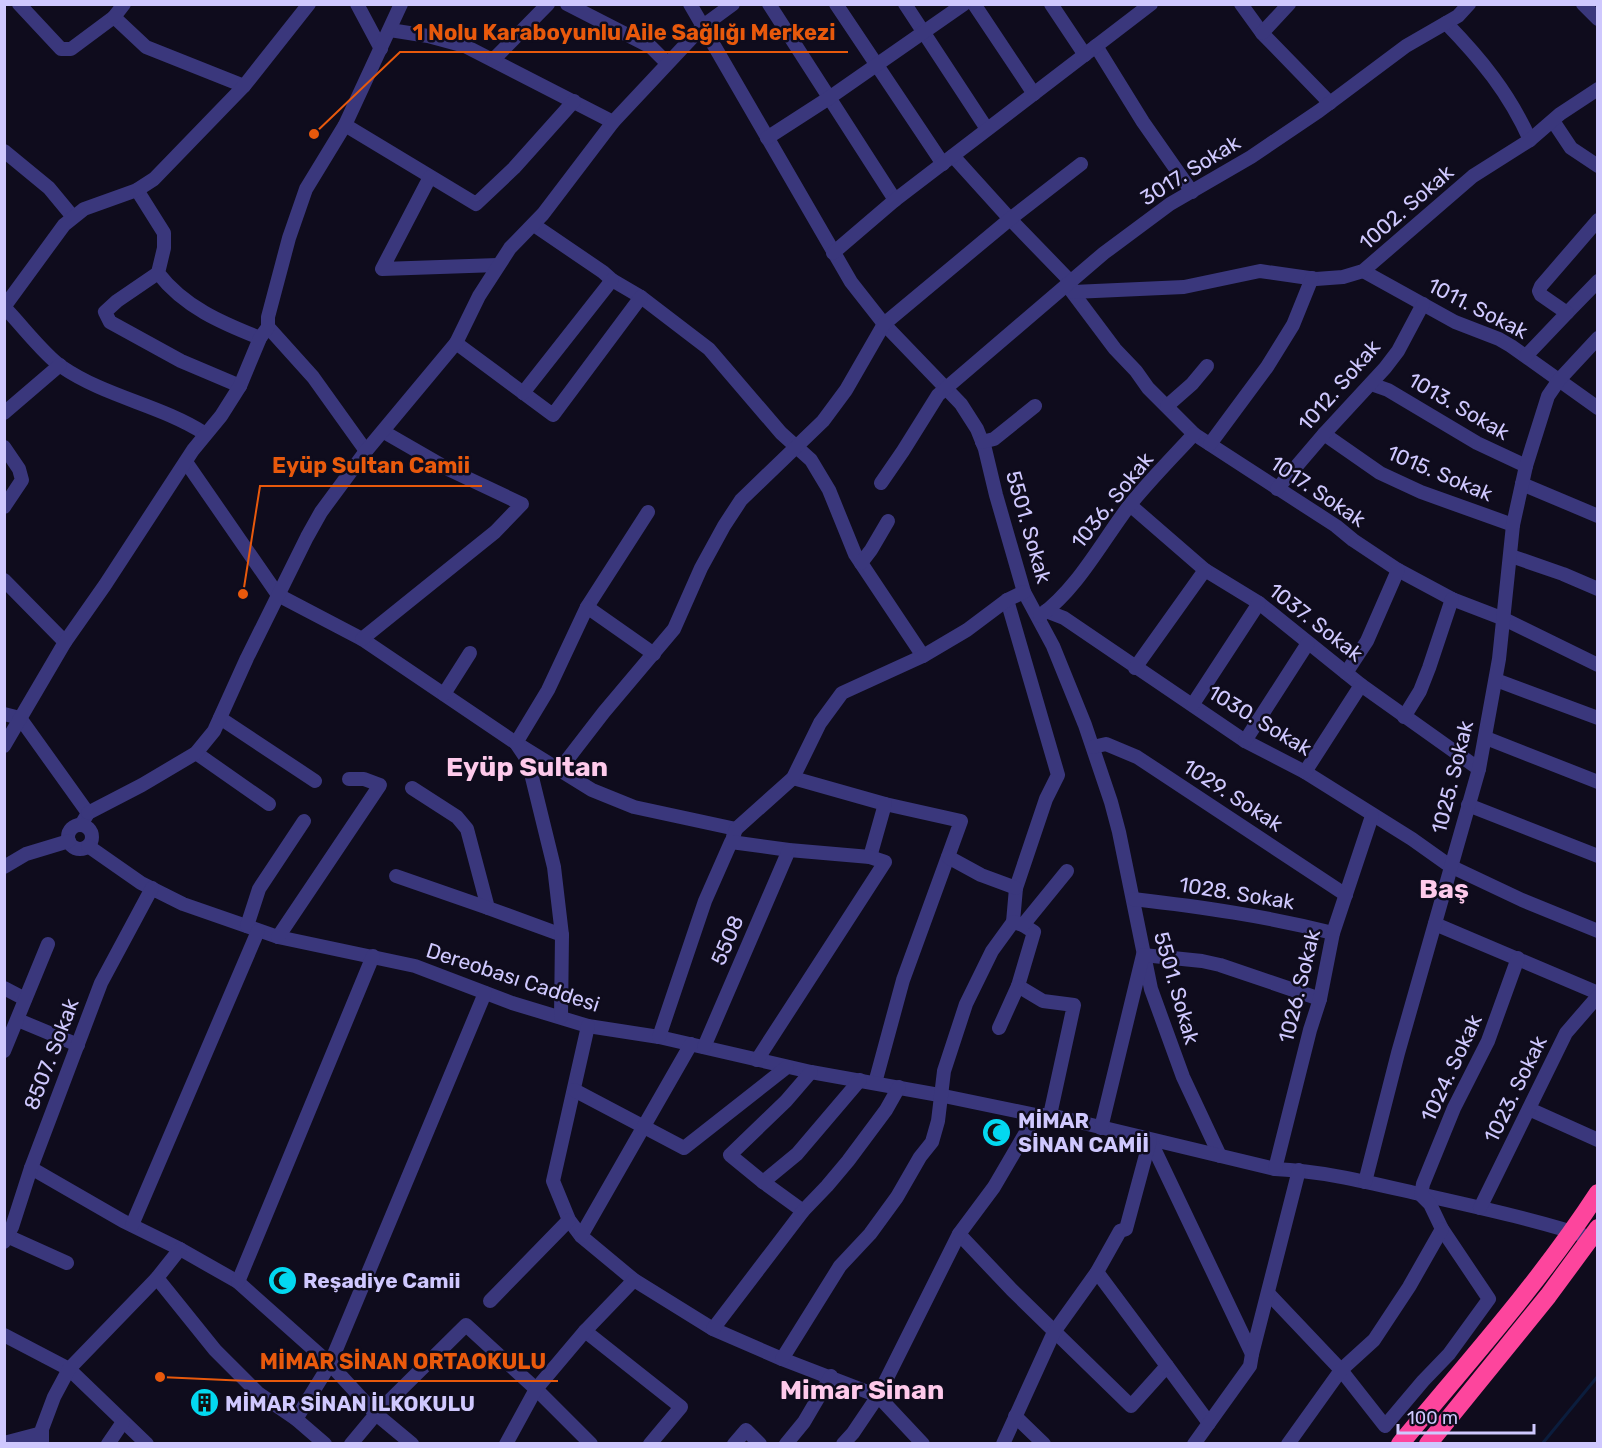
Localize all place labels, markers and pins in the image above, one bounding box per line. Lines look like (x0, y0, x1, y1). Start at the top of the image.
callout: 1 Nolu Karaboyunlu Aile Sağlığı Merkezi (400, 12, 848, 52)
callout: Eyüp Sultan Camii (260, 446, 482, 486)
place label: MİMAR SİNAN CAMİİ (1018, 1108, 1149, 1157)
mosque icon: MİMAR SİNAN CAMİİ (981, 1116, 1013, 1148)
mosque icon: Reşadiye Camii (266, 1264, 298, 1296)
place label: Reşadiye Camii (303, 1268, 461, 1293)
callout: MİMAR SİNAN ORTAOKULU (248, 1341, 558, 1381)
building icon: MİMAR SİNAN İLKOKULU (188, 1387, 220, 1419)
place label: MİMAR SİNAN İLKOKULU (225, 1391, 475, 1416)

